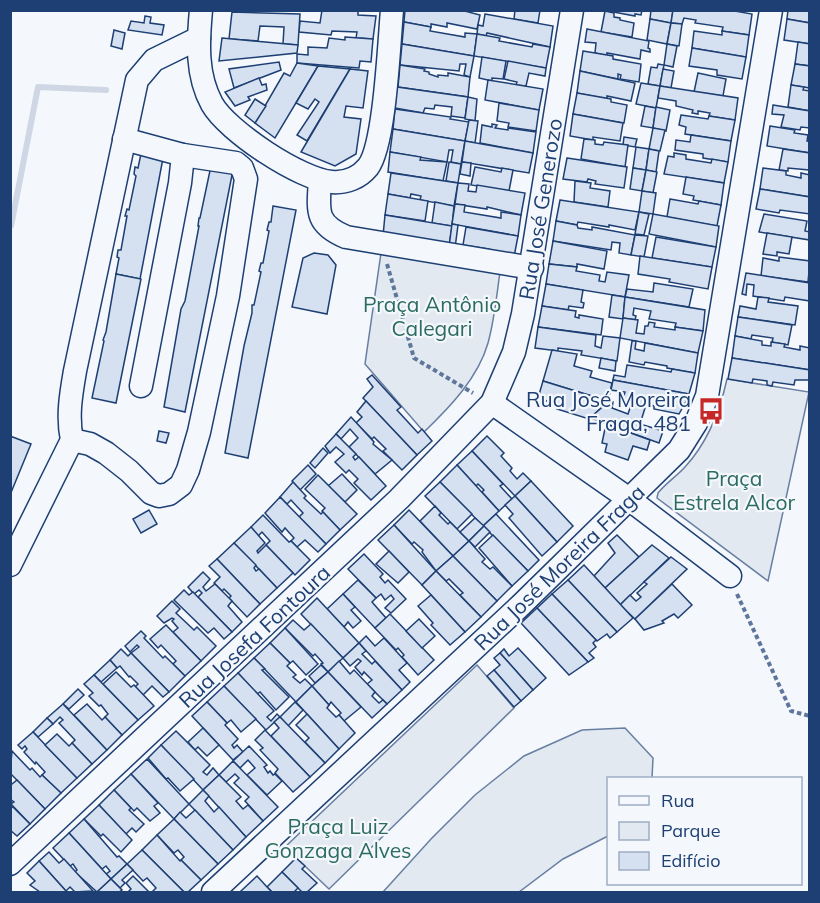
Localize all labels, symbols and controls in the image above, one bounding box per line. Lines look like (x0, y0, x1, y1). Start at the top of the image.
street label: Rua José Generozo (513, 116, 567, 302)
park label: Praça Antônio Calegari (363, 291, 501, 341)
place label: Rua José Moreira Fraga, 481 (526, 386, 691, 436)
bus stop icon: Rua José Moreira Fraga, 481 (696, 396, 726, 426)
park label: Praça Estrela Alcor (673, 465, 795, 515)
street label: Rua José Moreira Fraga (468, 479, 650, 655)
street label: Rua Josefa Fontoura (173, 559, 335, 713)
legend (607, 777, 802, 885)
text: Rua (661, 789, 695, 812)
park label: Praça Luiz Gonzaga Alves (264, 813, 412, 863)
text: Parque (661, 819, 720, 842)
text: Edifício (661, 849, 720, 872)

